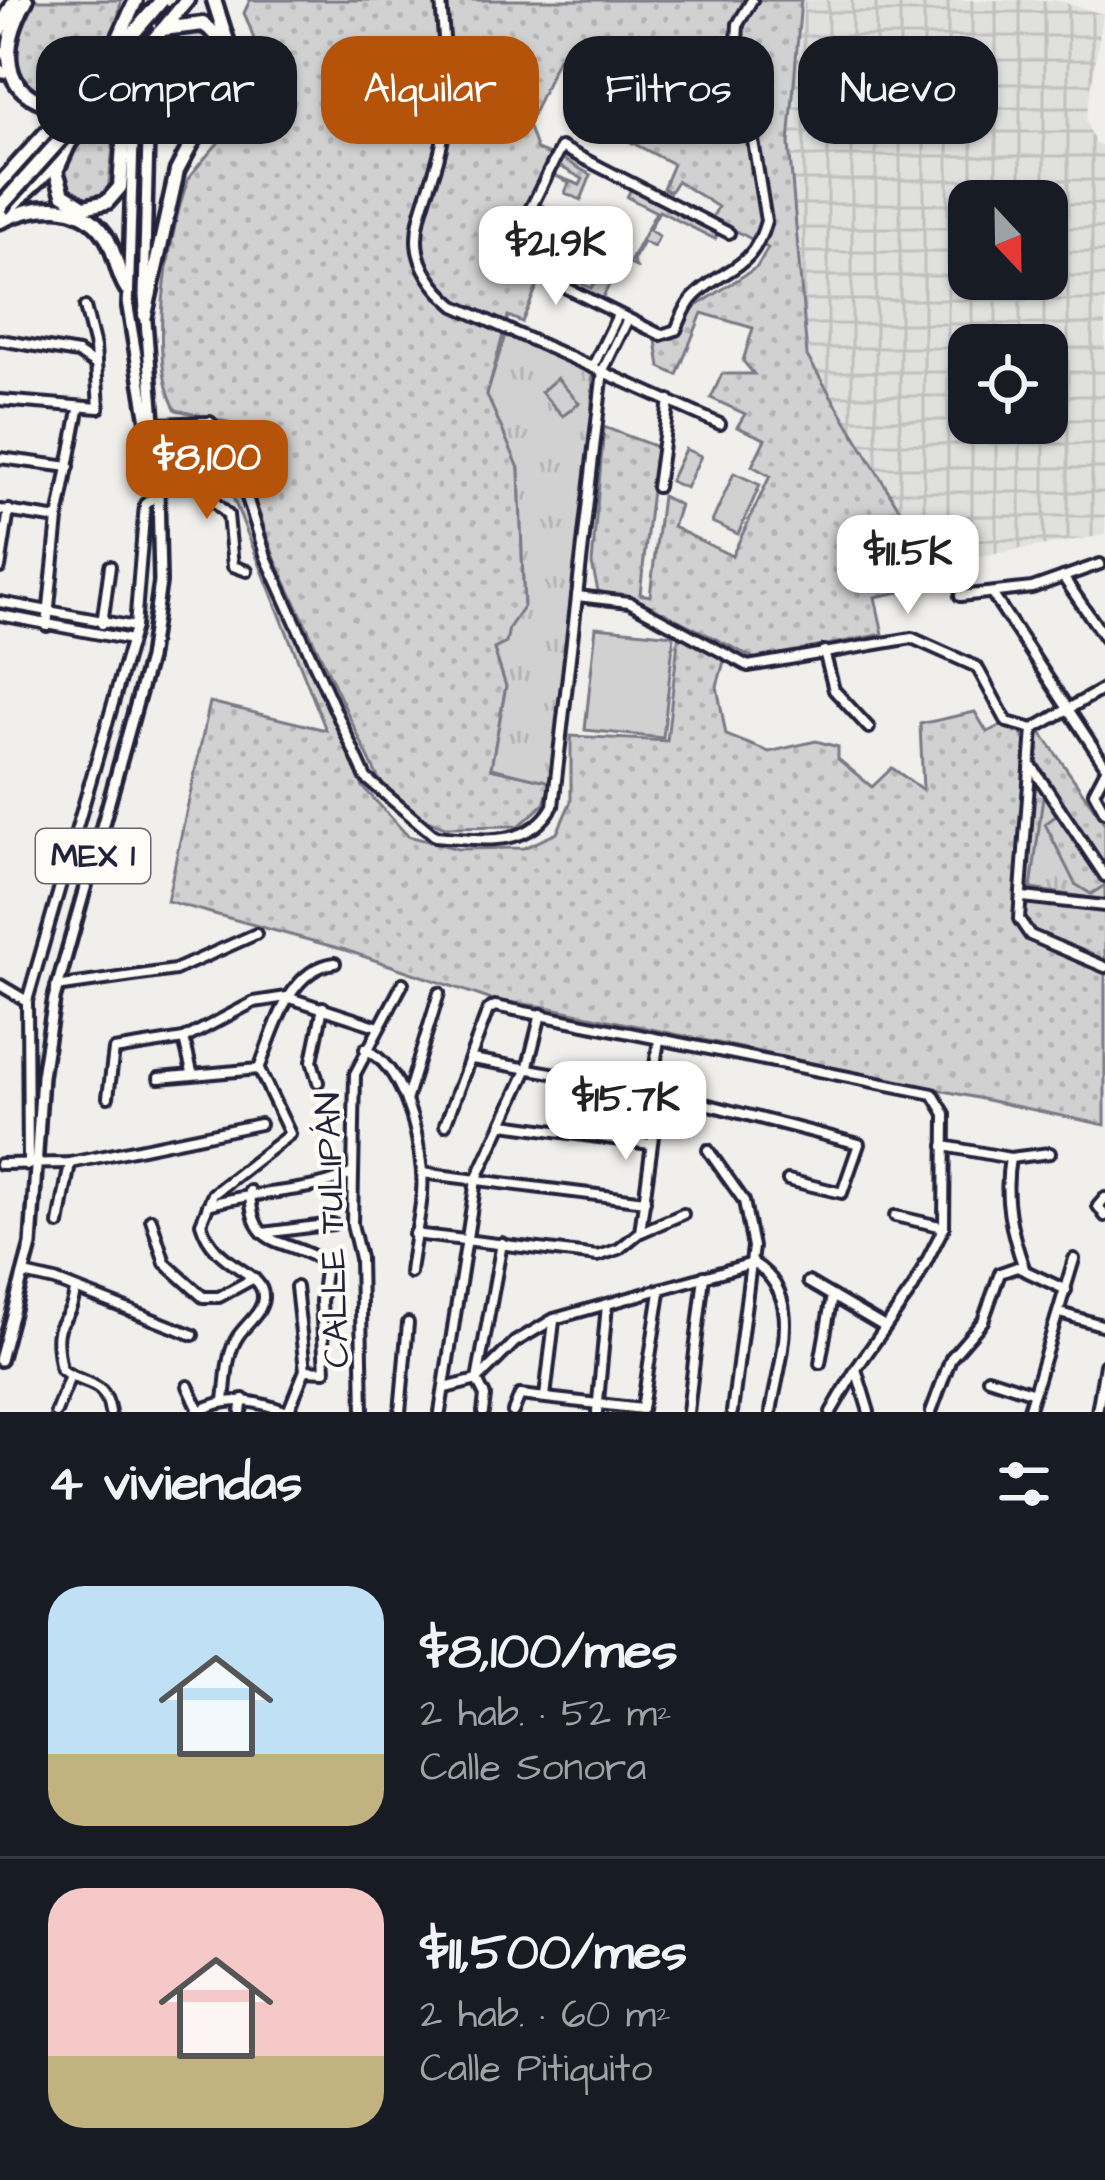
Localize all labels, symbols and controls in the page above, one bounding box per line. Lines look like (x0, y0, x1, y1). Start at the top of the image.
chip: Comprar (36, 36, 297, 144)
chip: Alquilar (321, 36, 539, 144)
chip: Filtros (563, 36, 774, 144)
chip: Nuevo (798, 36, 998, 144)
north arrow (948, 180, 1068, 300)
map controls (948, 180, 1068, 444)
pin: $21.9K (458, 206, 654, 308)
text: $21.9K (506, 218, 606, 272)
button: locate (948, 324, 1068, 444)
pin: $8,100 (109, 420, 305, 522)
text: $8,100 (153, 432, 261, 486)
pin: $11.5K (810, 515, 1006, 617)
text: $11.5K (864, 527, 952, 581)
road number: MEX 1 (36, 829, 150, 883)
pin: $15.7K (528, 1061, 724, 1163)
text: $15.7K (572, 1073, 680, 1127)
street label: CALLE TULIPÁN (303, 1091, 363, 1369)
text: 4 viviendas (48, 1449, 302, 1520)
icon: filters (991, 1451, 1057, 1517)
text: $8,100/mes (420, 1617, 678, 1688)
icon: home (144, 1634, 288, 1778)
text: 2 hab. · 52 m² (420, 1688, 672, 1742)
text: Calle Sonora (420, 1742, 646, 1796)
text: $11,500/mes (420, 1918, 687, 1989)
icon: home (144, 1936, 288, 2080)
text: 2 hab. · 60 m² (420, 1989, 671, 2043)
text: Calle Pitiquito (420, 2043, 652, 2097)

